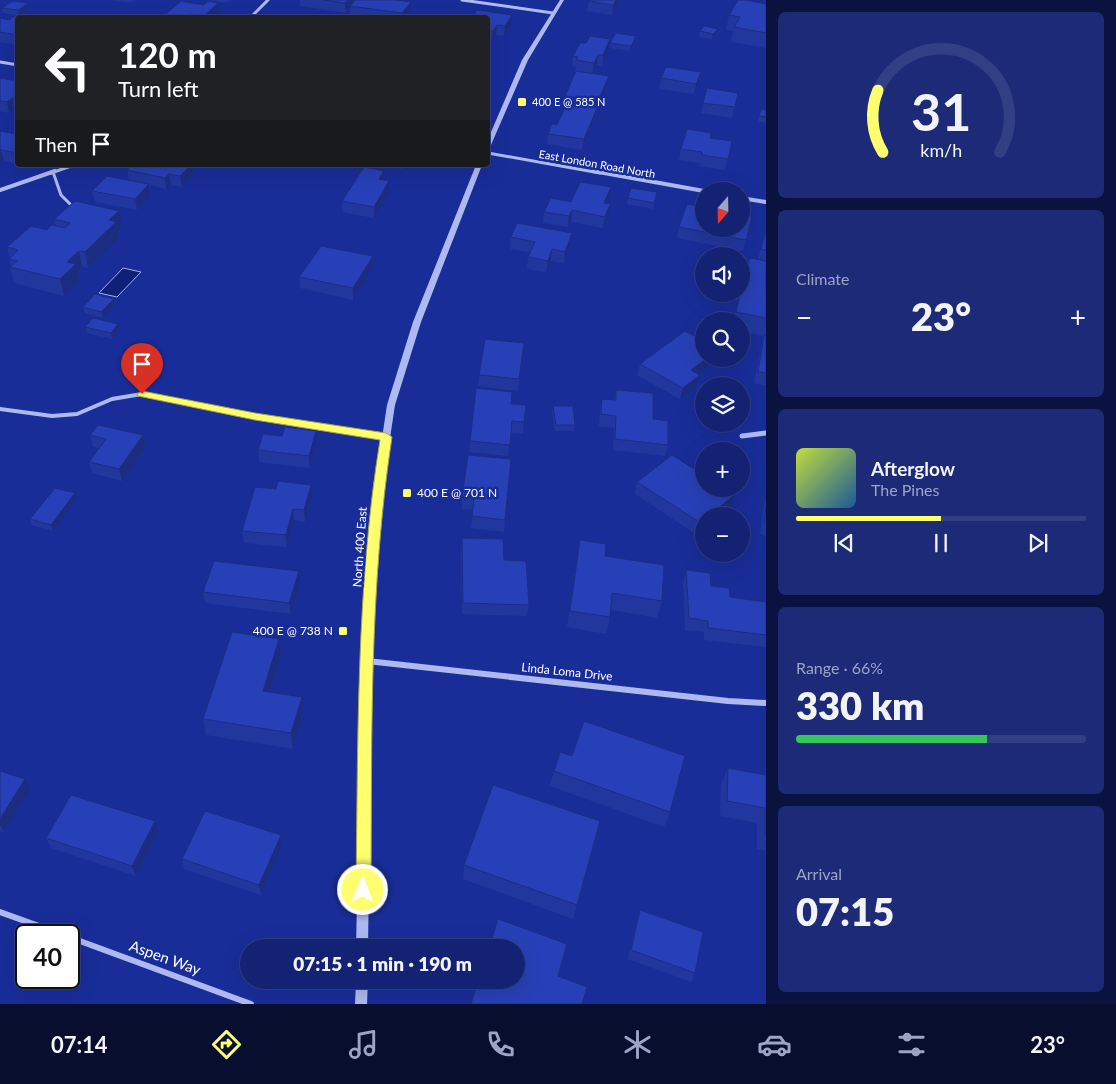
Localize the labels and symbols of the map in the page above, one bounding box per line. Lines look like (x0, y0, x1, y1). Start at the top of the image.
place label: 400 E @ 585 N (532, 95, 606, 108)
marker: 400 E @ 585 N (516, 96, 528, 108)
street label: East London Road North (538, 147, 656, 180)
north arrow (695, 182, 750, 238)
pin (121, 343, 163, 394)
place label: 400 E @ 701 N (417, 485, 497, 500)
marker: 400 E @ 701 N (401, 487, 413, 499)
street label: North 400 East (349, 506, 370, 588)
place label: 400 E @ 738 N (253, 623, 333, 638)
marker: 400 E @ 738 N (337, 625, 349, 637)
street label: Linda Loma Drive (521, 659, 613, 684)
position arrow (336, 863, 388, 915)
speed limit sign: 40 (15, 924, 80, 989)
street label: Aspen Way (127, 936, 204, 978)

